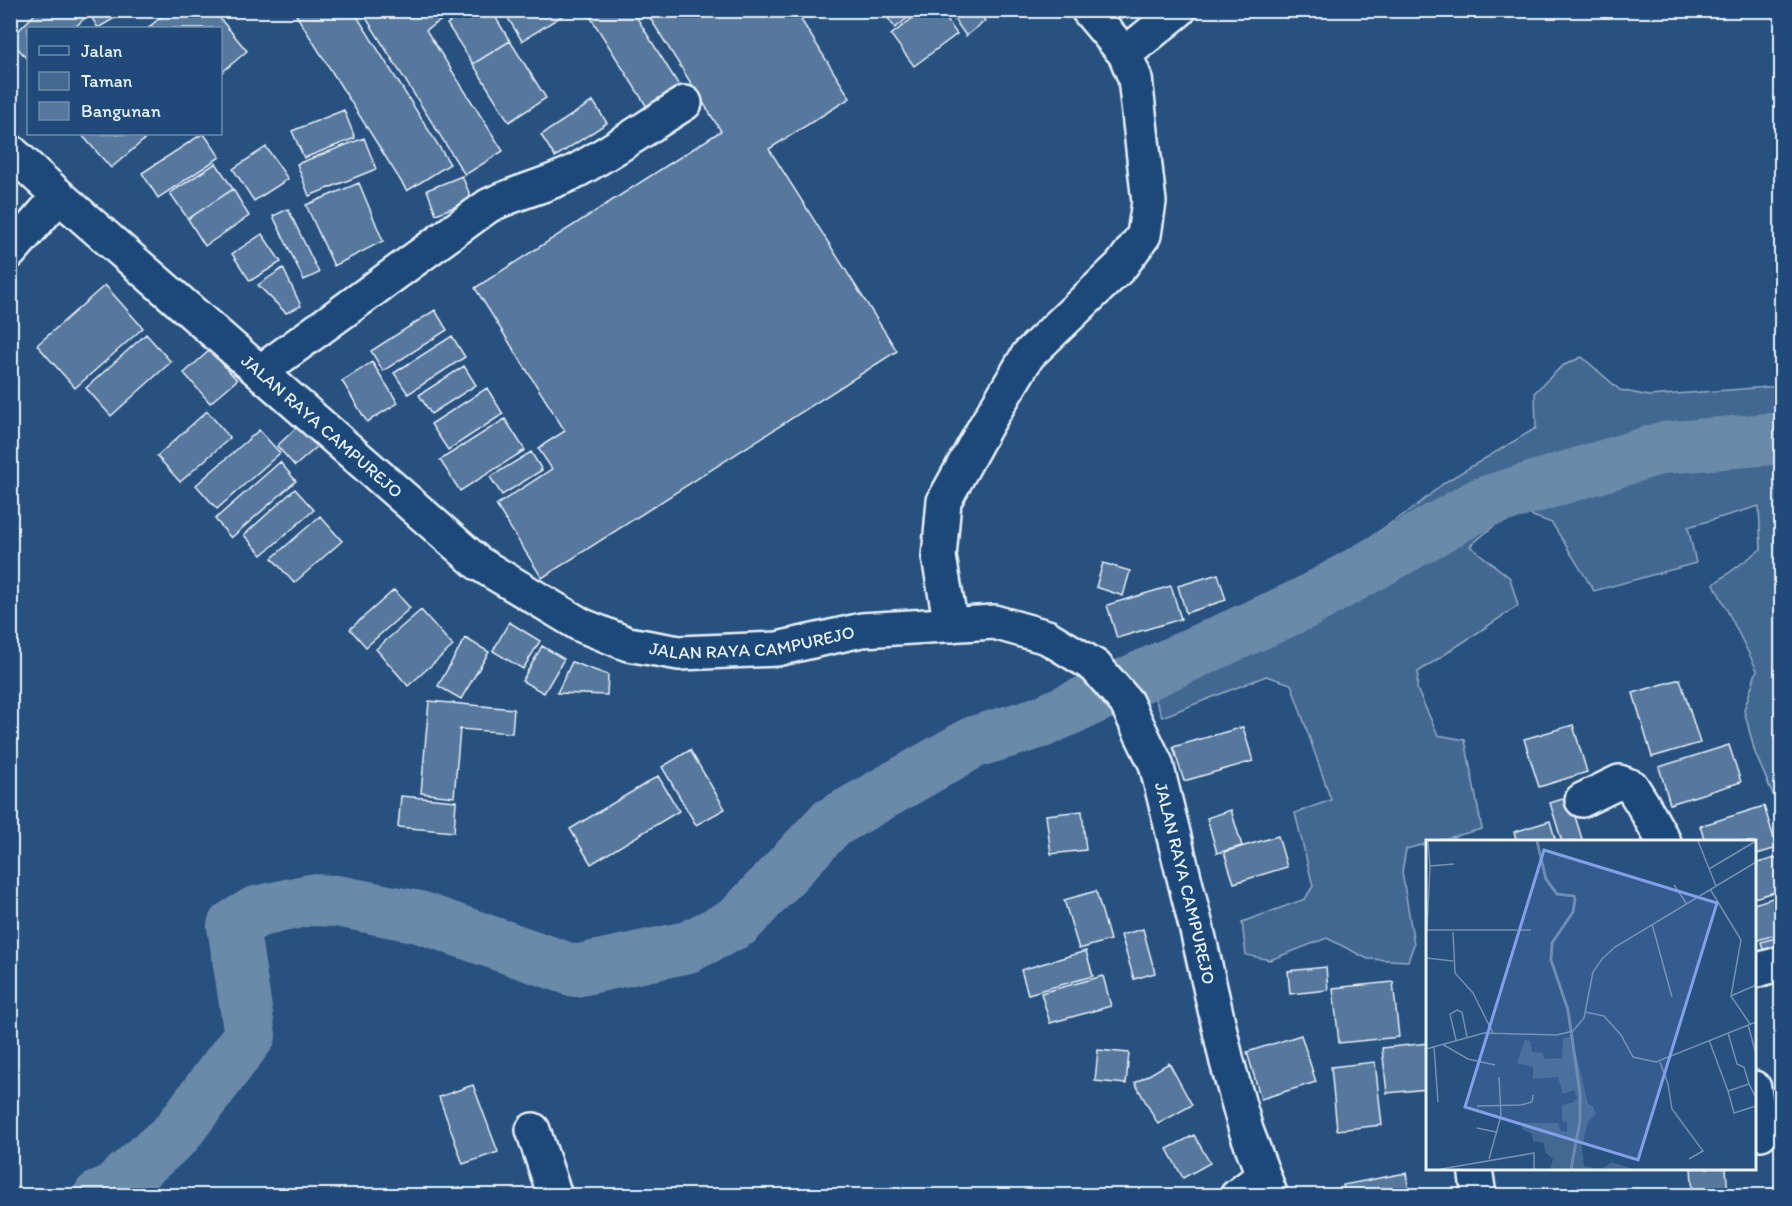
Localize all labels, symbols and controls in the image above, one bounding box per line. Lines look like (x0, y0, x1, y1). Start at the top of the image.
legend (27, 27, 222, 135)
text: Jalan (81, 40, 123, 62)
text: Taman (81, 70, 133, 92)
text: Bangunan (81, 100, 161, 122)
street label: JALAN RAYA CAMPUREJO (237, 350, 407, 503)
street label: JALAN RAYA CAMPUREJO (648, 621, 857, 664)
street label: JALAN RAYA CAMPUREJO (1150, 780, 1220, 987)
inset map (1426, 840, 1756, 1170)

